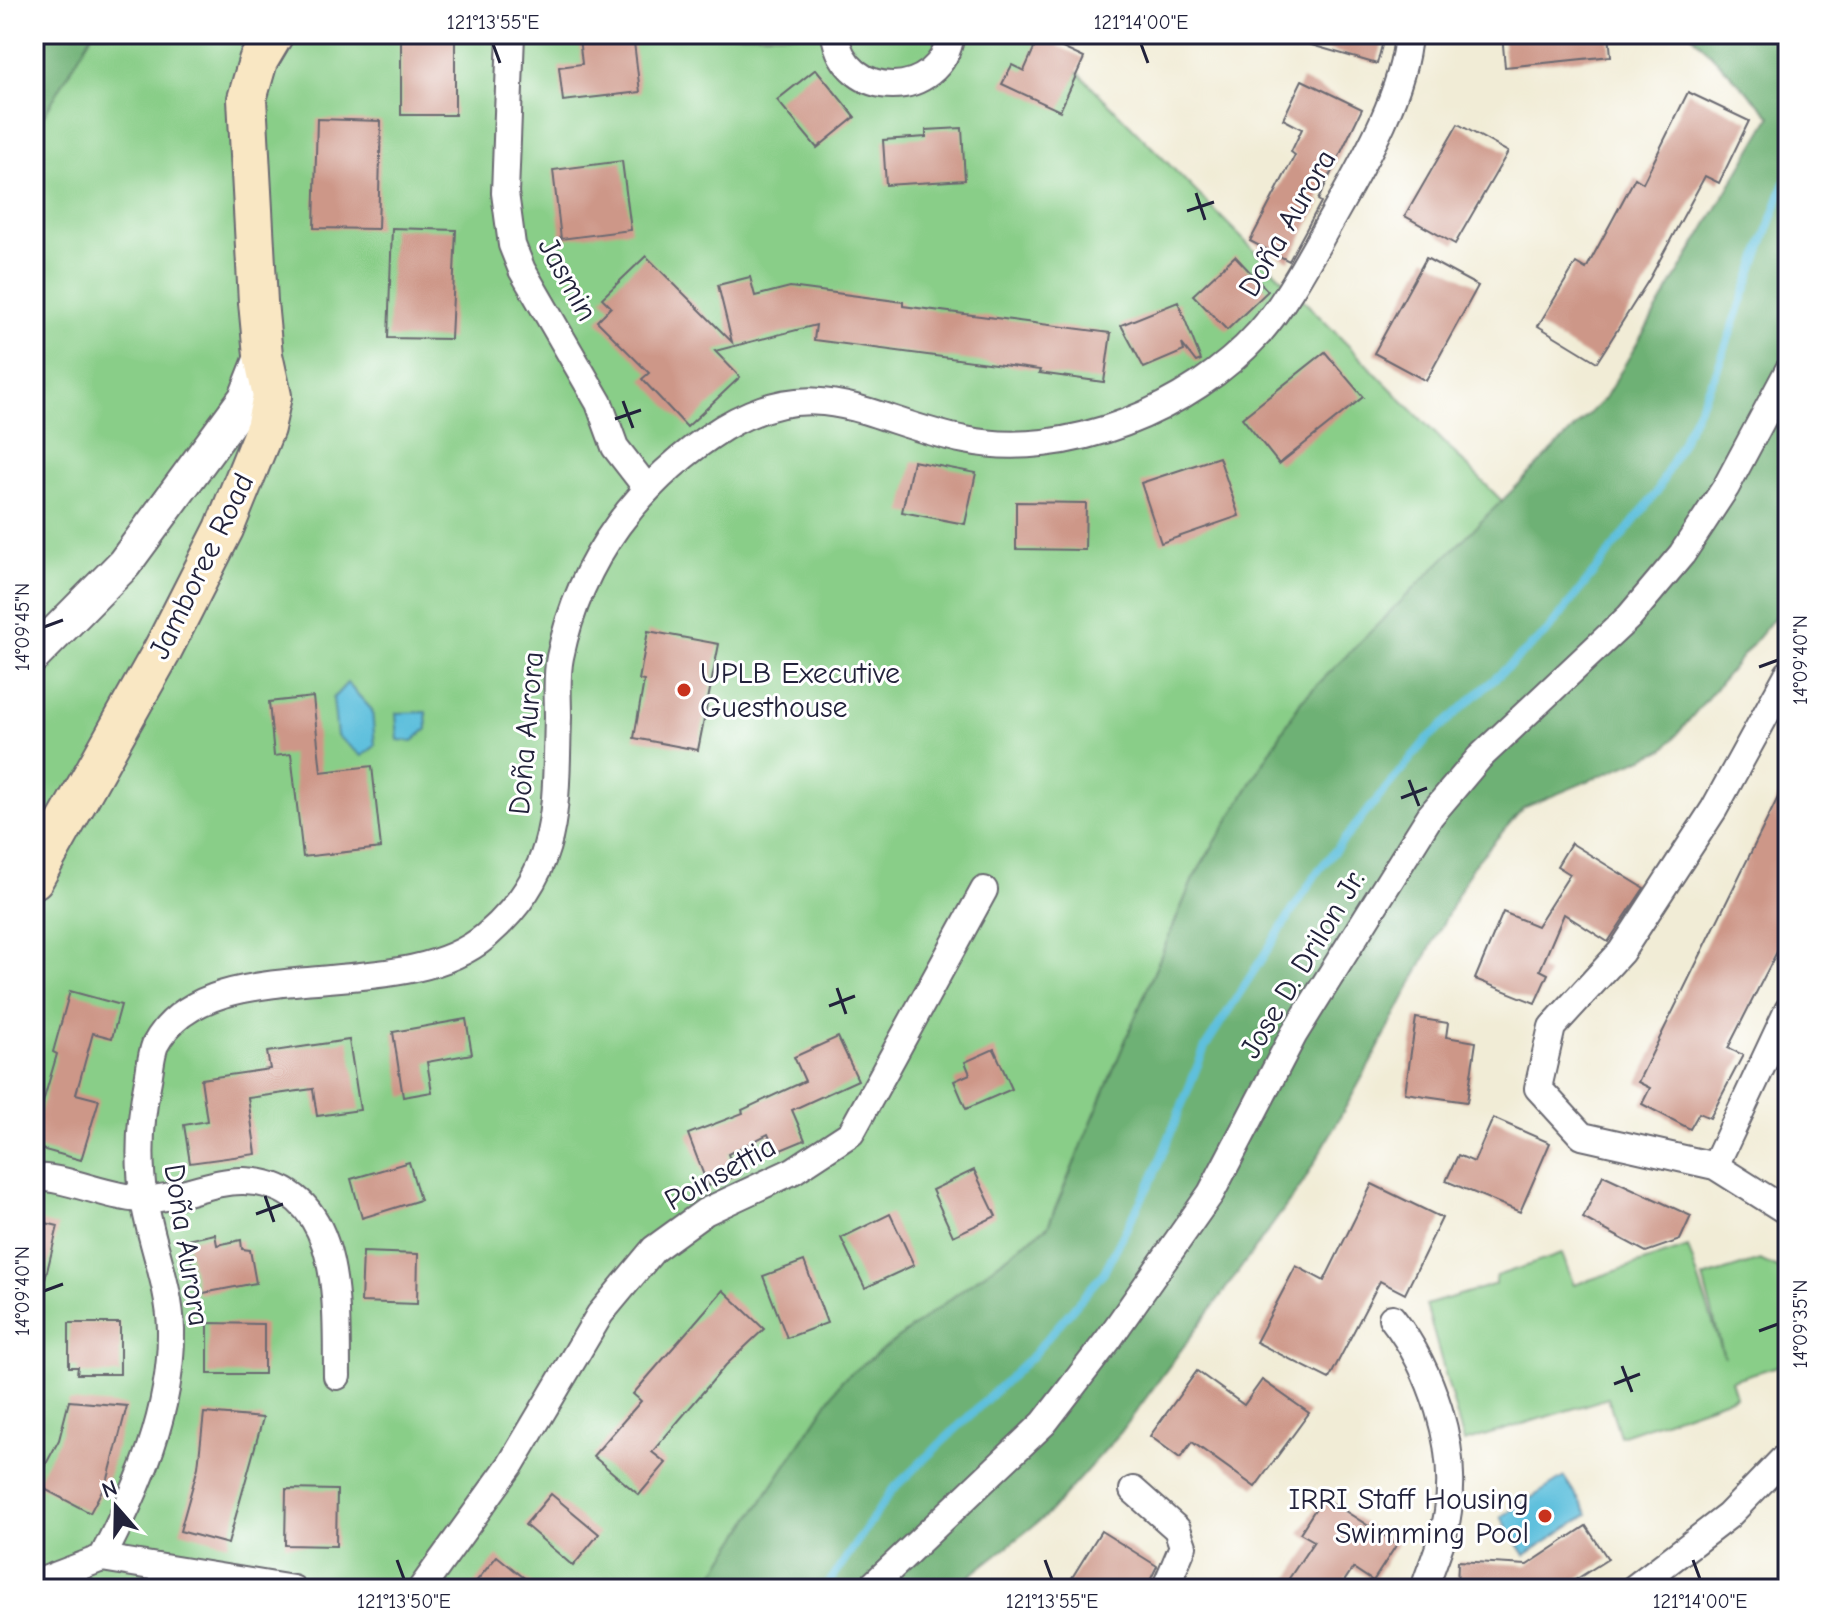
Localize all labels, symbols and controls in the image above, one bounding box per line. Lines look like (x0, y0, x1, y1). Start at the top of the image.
text: 121°13'55"E (447, 11, 539, 34)
text: 121°14'00"E (1094, 11, 1188, 34)
street label: Doña Aurora (1231, 144, 1344, 303)
street label: Jasmin (530, 231, 605, 327)
street label: Jamboree Road (141, 468, 261, 665)
text: 14°09'45"N (11, 583, 34, 671)
text: 14°09'40"N (1789, 615, 1812, 705)
street label: Doña Aurora (502, 650, 551, 816)
place label: UPLB Executive Guesthouse (700, 656, 900, 725)
marker: UPLB Executive Guesthouse (675, 681, 693, 699)
street label: Jose D. Drilon Jr. (1233, 864, 1372, 1065)
street label: Poinsettia (659, 1129, 782, 1218)
street label: Doña Aurora (156, 1162, 217, 1329)
text: 14°09'40"N (11, 1246, 34, 1336)
text: 14°09'35"N (1789, 1280, 1812, 1368)
north arrow (76, 1467, 156, 1547)
text: N (98, 1474, 121, 1504)
place label: IRRI Staff Housing Swimming Pool (1289, 1482, 1529, 1551)
marker: IRRI Staff Housing Swimming Pool (1536, 1507, 1554, 1525)
text: 121°13'50"E (357, 1590, 451, 1613)
text: 121°13'55"E (1006, 1590, 1098, 1613)
text: 121°14'00"E (1653, 1590, 1747, 1613)

